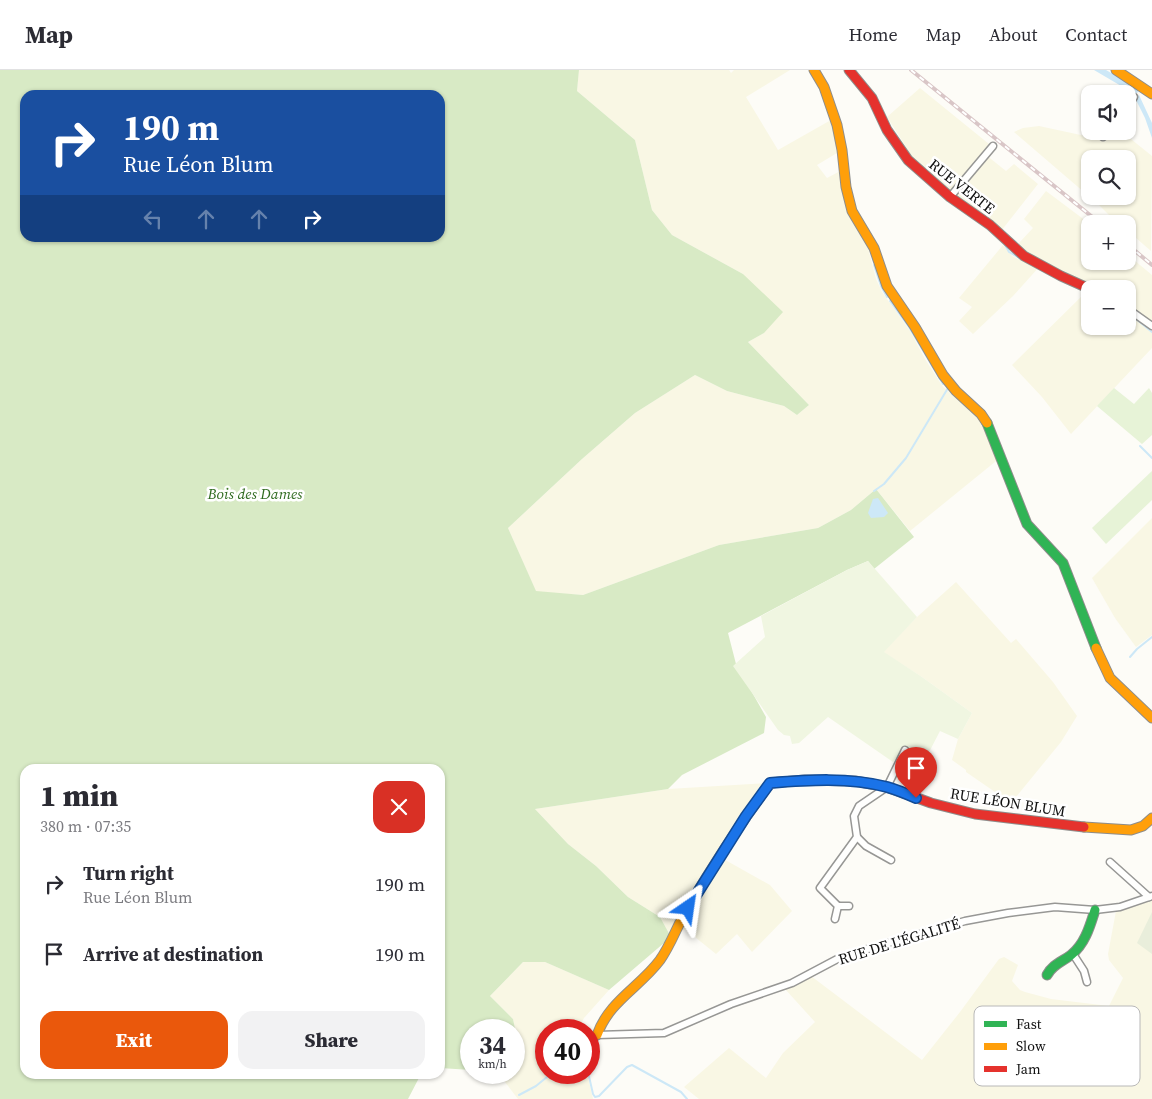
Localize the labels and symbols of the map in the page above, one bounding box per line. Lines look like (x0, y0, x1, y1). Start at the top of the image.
street label: RUE VERTE (925, 154, 999, 218)
park label: Bois des Dames (207, 483, 303, 504)
pin (895, 747, 937, 798)
street label: RUE LÉON BLUM (949, 783, 1067, 821)
position arrow (661, 881, 713, 933)
street label: RUE DE L'ÉGALITÉ (835, 912, 963, 970)
legend (974, 1006, 1140, 1086)
text: Fast (1016, 1014, 1042, 1034)
speed limit sign: 40 (535, 1019, 600, 1084)
text: Slow (1016, 1036, 1046, 1056)
text: Jam (1015, 1059, 1041, 1079)

